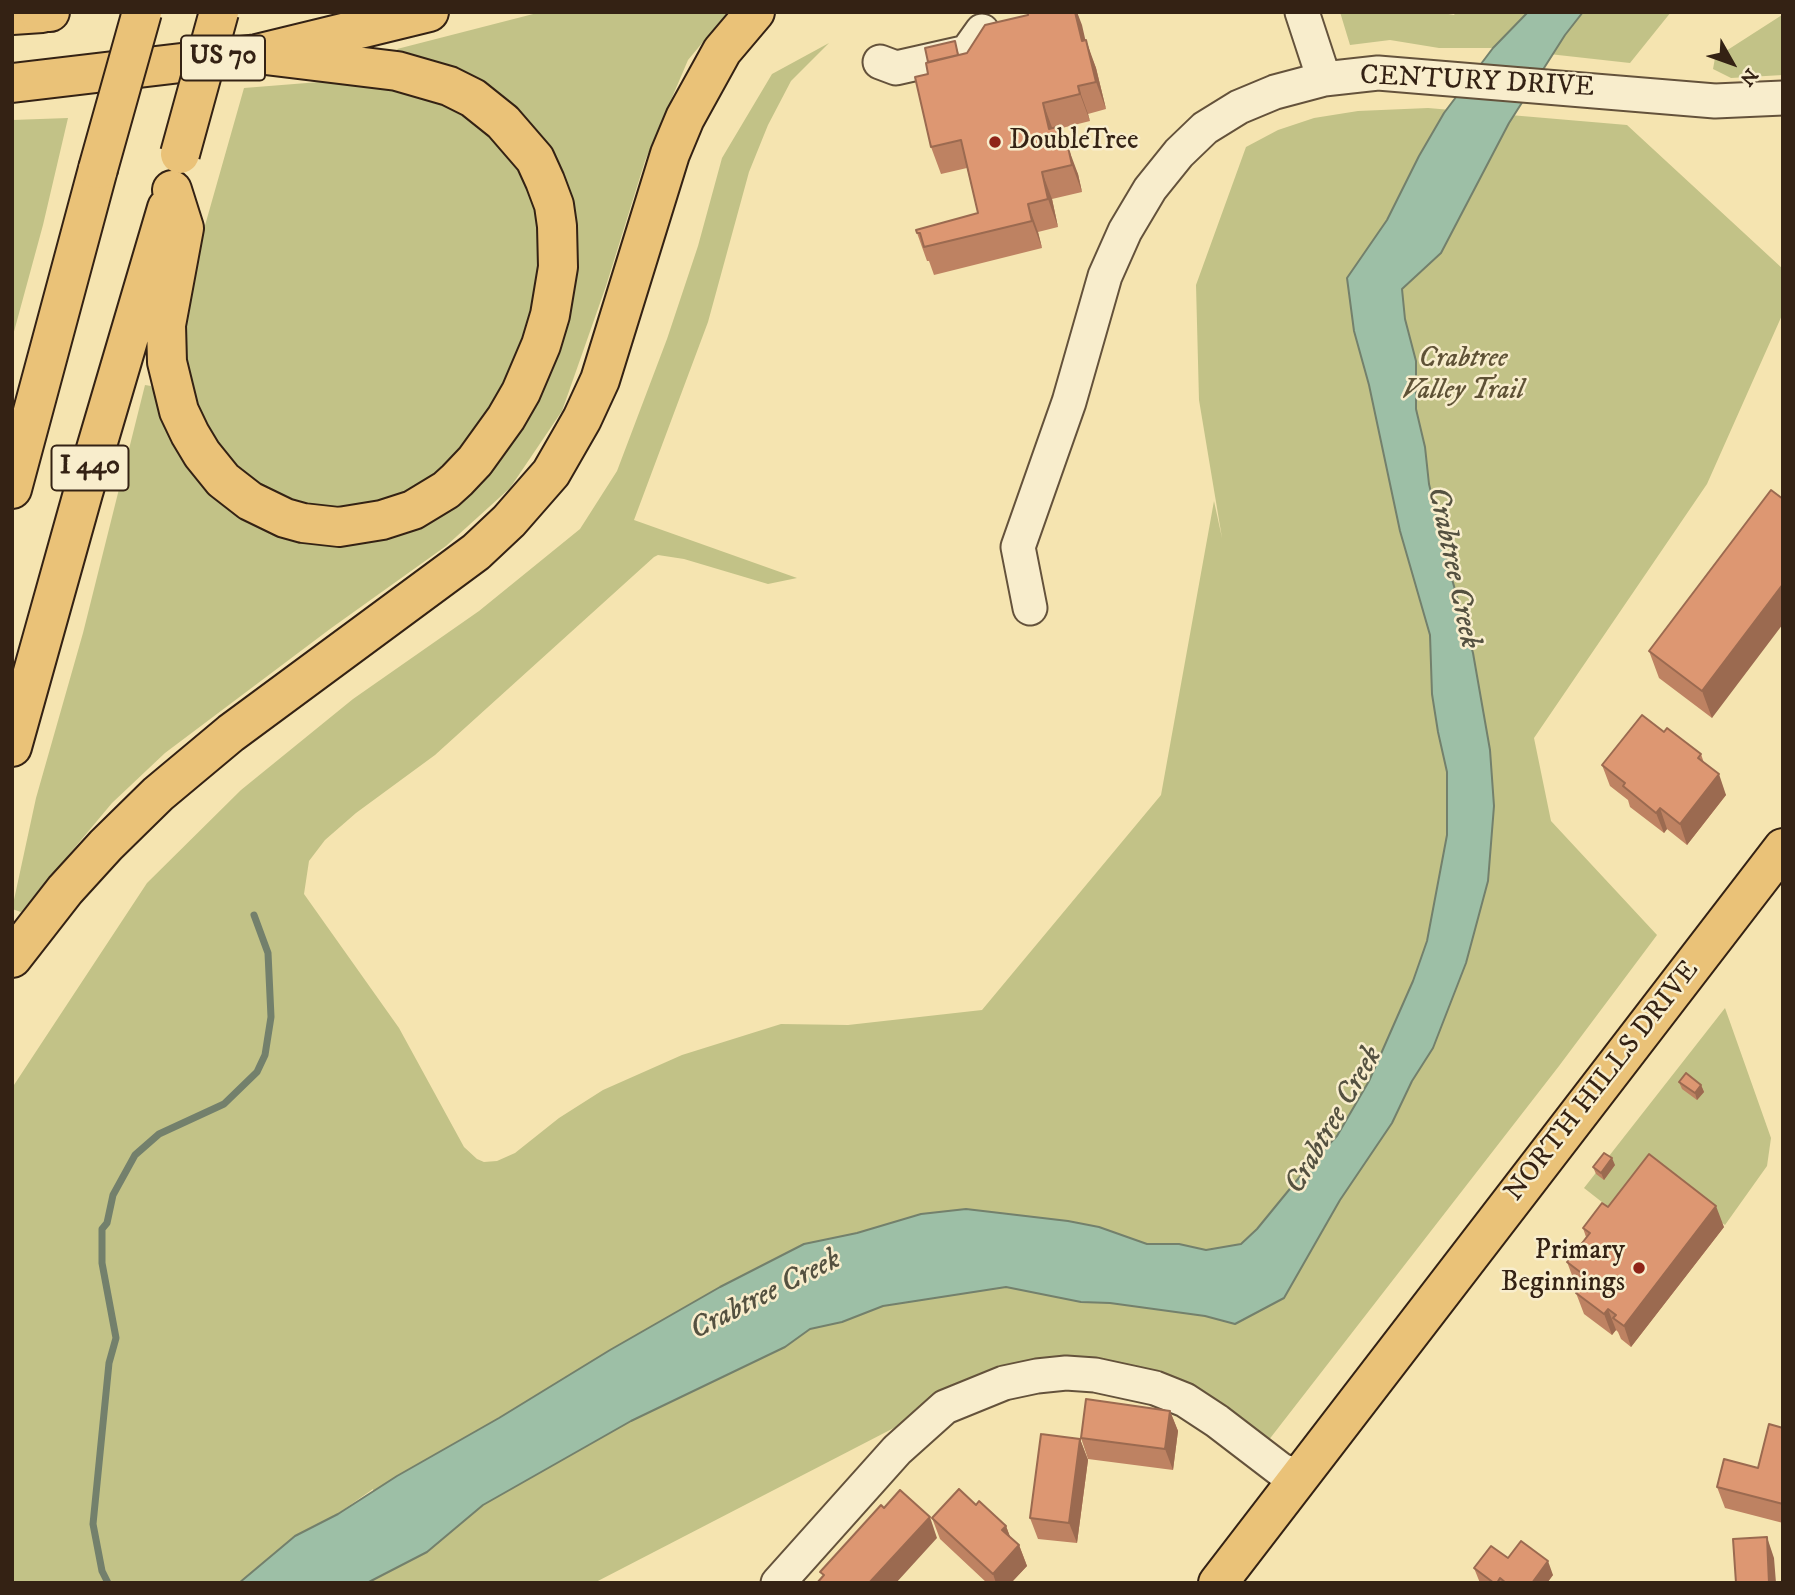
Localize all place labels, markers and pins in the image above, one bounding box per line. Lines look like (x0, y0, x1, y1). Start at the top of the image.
place label: DoubleTree (1009, 125, 1139, 159)
marker: DoubleTree (987, 134, 1003, 150)
place label: Primary Beginnings (1501, 1235, 1625, 1301)
marker: Primary Beginnings (1631, 1260, 1647, 1276)

